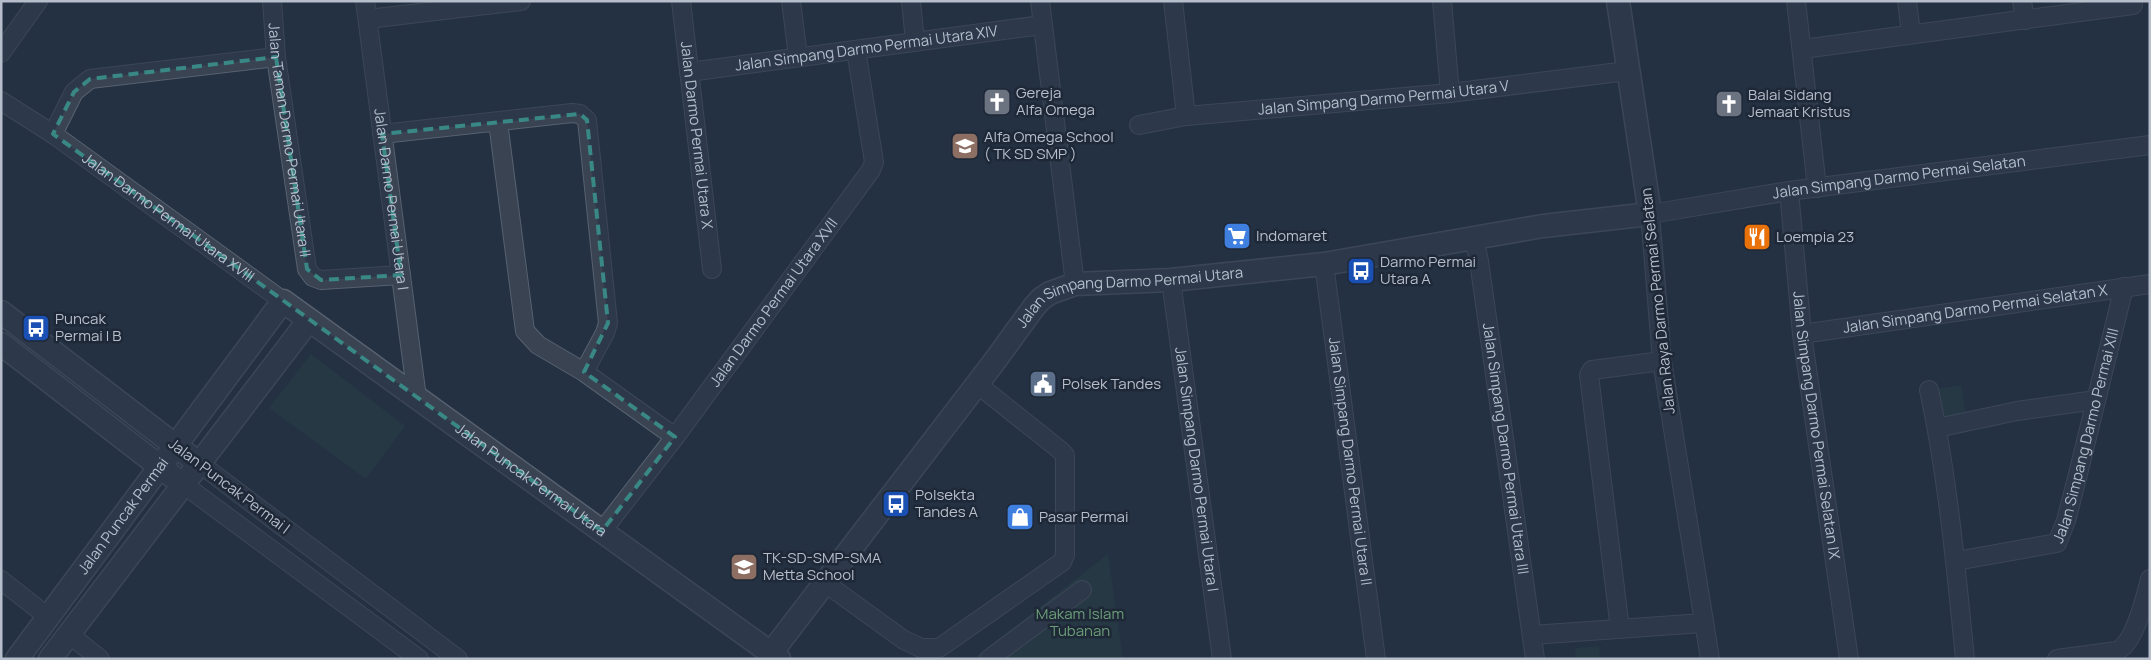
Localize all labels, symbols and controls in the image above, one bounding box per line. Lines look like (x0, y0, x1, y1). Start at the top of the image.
street label: Jalan Simpang Darmo Permai Utara XIV (734, 20, 999, 76)
street label: Jalan Taman Darmo Permai Utara II (264, 22, 316, 258)
street label: Jalan Darmo Permai Utara X (676, 40, 718, 230)
street label: Jalan Simpang Darmo Permai Utara V (1257, 75, 1510, 120)
place label: Gereja Alfa Omega (1016, 82, 1095, 120)
place label: Balai Sidang Jemaat Kristus (1748, 84, 1850, 122)
church icon: Gereja Alfa Omega (982, 87, 1012, 117)
church icon: Balai Sidang Jemaat Kristus (1714, 89, 1744, 119)
street label: Jalan Darmo Permai Utara I (369, 107, 414, 291)
place label: Alfa Omega School ( TK SD SMP ) (984, 126, 1114, 164)
school or university icon: Alfa Omega School ( TK SD SMP ) (950, 131, 980, 161)
street label: Jalan Darmo Permai Utara XVIII (78, 148, 259, 287)
street label: Jalan Simpang Darmo Permai Selatan (1771, 150, 2027, 204)
street label: Jalan Raya Darmo Permai Selatan (1635, 187, 1680, 415)
street label: Jalan Darmo Permai Utara XVII (704, 213, 842, 391)
supermarket icon: Indomaret (1222, 221, 1252, 251)
restaurant icon: Loempia 23 (1742, 222, 1772, 252)
place label: Indomaret (1256, 225, 1327, 246)
place label: Loempia 23 (1776, 226, 1854, 247)
place label: Darmo Permai Utara A (1380, 251, 1476, 289)
bus stop icon: Darmo Permai Utara A (1346, 256, 1376, 286)
street label: Jalan Simpang Darmo Permai Utara (1011, 262, 1244, 332)
street label: Jalan Simpang Darmo Permai Selatan X (1841, 279, 2109, 338)
street label: Jalan Simpang Darmo Permai Selatan IX (1788, 290, 1845, 561)
place label: Puncak Permai I B (55, 308, 121, 346)
bus stop icon: Puncak Permai I B (21, 313, 51, 343)
street label: Jalan Simpang Darmo Permai Utara III (1478, 321, 1534, 576)
street label: Jalan Simpang Darmo Permai XIII (2047, 326, 2124, 546)
street label: Jalan Simpang Darmo Permai Utara II (1324, 336, 1377, 587)
street label: Jalan Simpang Darmo Permai Utara I (1170, 346, 1224, 593)
public building icon: Polsek Tandes (1028, 369, 1058, 399)
place label: Polsek Tandes (1062, 373, 1161, 394)
street label: Jalan Puncak Permai Utara (451, 418, 611, 541)
street label: Jalan Puncak Permai I (164, 433, 294, 538)
street label: Jalan Puncak Permai (72, 453, 173, 579)
place label: Polsekta Tandes A (915, 484, 979, 522)
bus stop icon: Polsekta Tandes A (881, 489, 911, 519)
shop icon: Pasar Permai (1005, 502, 1035, 532)
place label: Pasar Permai (1039, 506, 1128, 527)
place label: TK-SD-SMP-SMA Metta School (763, 547, 882, 585)
school or university icon: TK-SD-SMP-SMA Metta School (729, 552, 759, 582)
park label: Makam Islam Tubanan (1036, 603, 1124, 641)

